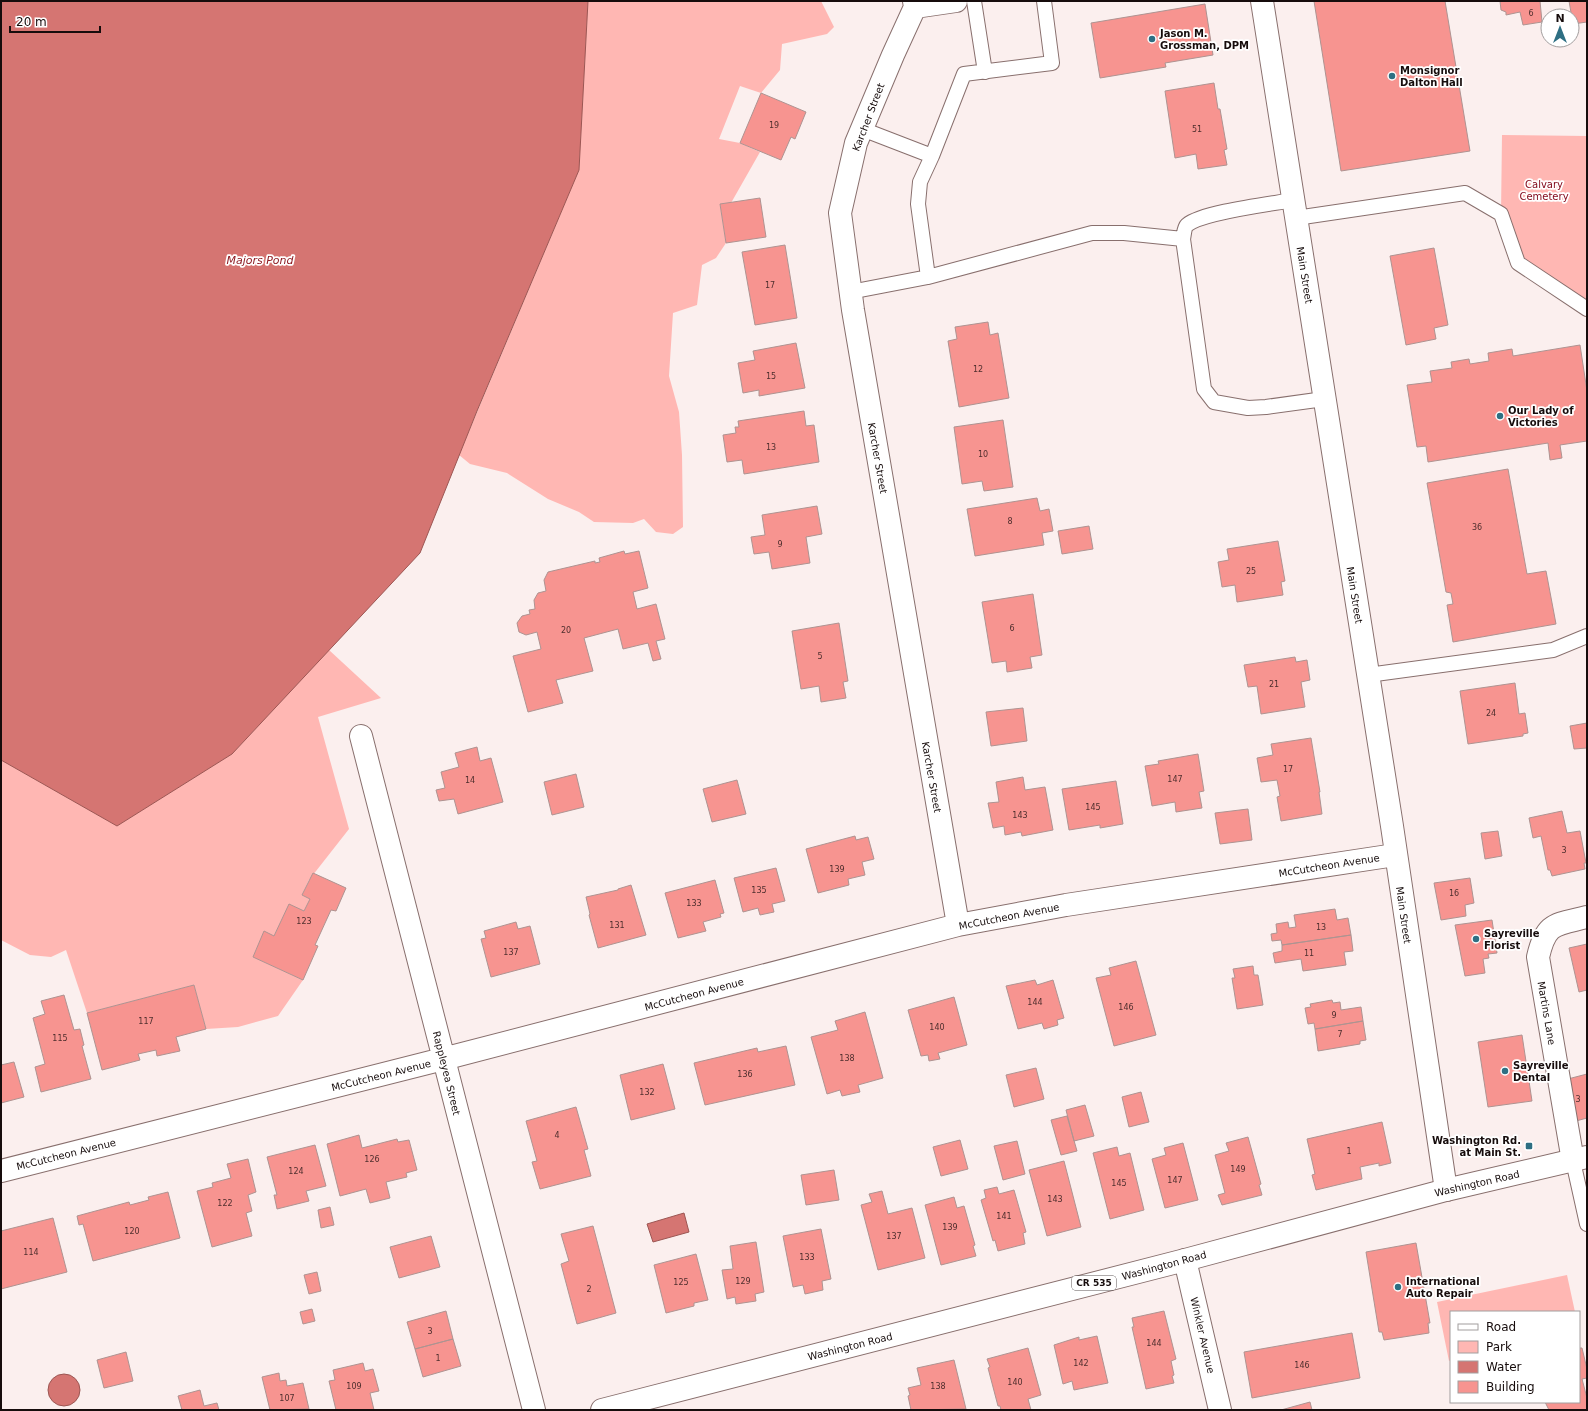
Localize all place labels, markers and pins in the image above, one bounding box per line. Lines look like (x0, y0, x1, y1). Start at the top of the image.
place label: Jason M. Grossman, DPM (1159, 28, 1249, 51)
marker: Jason M. Grossman, DPM (1147, 34, 1157, 44)
place label: Monsignor Dalton Hall (1400, 65, 1463, 88)
marker: Monsignor Dalton Hall (1387, 71, 1397, 81)
place label: Our Lady of Victories (1508, 405, 1574, 428)
marker: Our Lady of Victories (1495, 411, 1505, 421)
place label: Sayreville Florist (1484, 928, 1540, 951)
marker: Sayreville Florist (1471, 934, 1481, 944)
place label: Sayreville Dental (1513, 1060, 1569, 1083)
marker: Sayreville Dental (1500, 1066, 1510, 1076)
place label: Washington Rd. at Main St. (1432, 1135, 1521, 1158)
marker: Washington Rd. at Main St. (1524, 1141, 1534, 1151)
place label: International Auto Repair (1406, 1276, 1480, 1299)
marker: International Auto Repair (1393, 1282, 1403, 1292)

